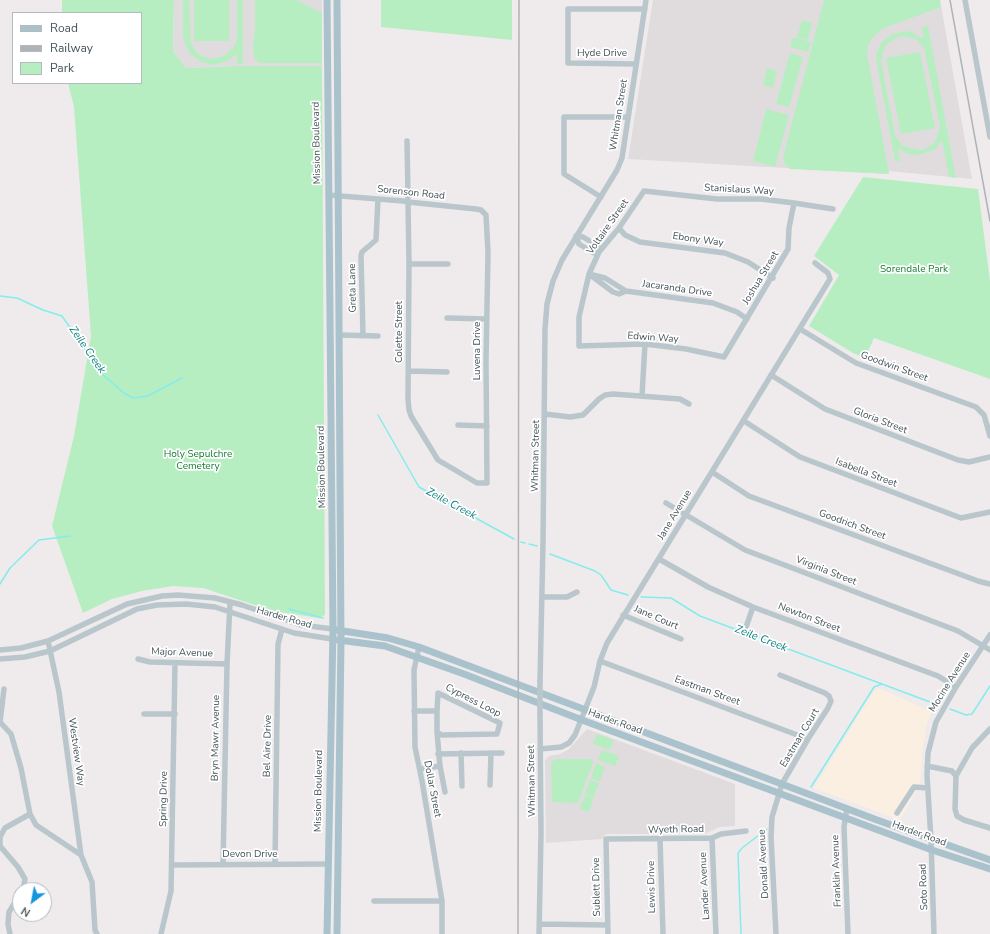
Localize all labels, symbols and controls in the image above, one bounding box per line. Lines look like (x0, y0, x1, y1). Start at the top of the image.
legend (12, 12, 142, 84)
text: Road (50, 20, 78, 36)
text: Railway (50, 40, 93, 56)
street label: Hyde Drive (577, 48, 627, 60)
text: Park (50, 60, 74, 76)
street label: Whitman Street (607, 79, 631, 151)
street label: Mission Boulevard (310, 102, 324, 184)
street label: Stanislaus Way (704, 182, 774, 198)
street label: Sorenson Road (377, 183, 445, 203)
street label: Voltaire Street (585, 197, 631, 257)
street label: Ebony Way (672, 230, 724, 250)
street label: Joshua Street (740, 249, 782, 307)
street label: Greta Lane (347, 263, 359, 313)
park label: Sorendale Park (880, 264, 948, 276)
street label: Jacaranda Drive (641, 278, 713, 300)
street label: Colette Street (394, 301, 406, 363)
street label: Luvena Drive (472, 322, 484, 380)
water label: Zeile Creek (66, 324, 108, 376)
street label: Edwin Way (627, 330, 679, 346)
street label: Goodwin Street (859, 349, 929, 385)
street label: Gloria Street (851, 405, 909, 437)
street label: Whitman Street (529, 420, 543, 492)
street label: Mission Boulevard (315, 426, 329, 508)
park label: Holy Sepulchre Cemetery (164, 449, 232, 472)
street label: Isabella Street (834, 456, 898, 490)
water label: Zeile Creek (424, 485, 478, 523)
street label: Jane Avenue (655, 488, 695, 542)
street label: Goodrich Street (817, 507, 887, 543)
street label: Virginia Street (794, 554, 858, 588)
street label: Newton Street (776, 601, 842, 635)
street label: Jane Court (632, 603, 680, 633)
street label: Harder Road (255, 604, 313, 632)
water label: Zeile Creek (733, 623, 789, 655)
street label: Major Avenue (151, 646, 213, 660)
street label: Mocine Avenue (927, 650, 973, 714)
street label: Eastman Street (673, 674, 741, 708)
street label: Cypress Loop (443, 682, 503, 720)
street label: Bryn Mawr Avenue (209, 695, 223, 781)
street label: Eastman Court (778, 706, 822, 770)
street label: Harder Road (586, 707, 644, 737)
street label: Bel Aire Drive (261, 715, 275, 777)
street label: Westview Way (65, 717, 87, 787)
street label: Whitman Street (525, 745, 539, 817)
street label: Mission Boulevard (312, 750, 326, 832)
street label: Dollar Street (421, 760, 443, 818)
street label: Spring Drive (158, 771, 170, 827)
street label: Harder Road (890, 819, 948, 849)
street label: Wyeth Road (648, 824, 704, 836)
street label: Donald Avenue (756, 829, 772, 899)
street label: Franklin Avenue (830, 835, 844, 907)
street label: Devon Drive (222, 849, 278, 861)
street label: Lander Avenue (697, 852, 713, 920)
street label: Sublett Drive (590, 857, 604, 917)
street label: Lewis Drive (646, 861, 658, 913)
street label: Soto Road (917, 864, 931, 910)
north arrow (12, 882, 52, 922)
text: N (18, 903, 33, 920)

